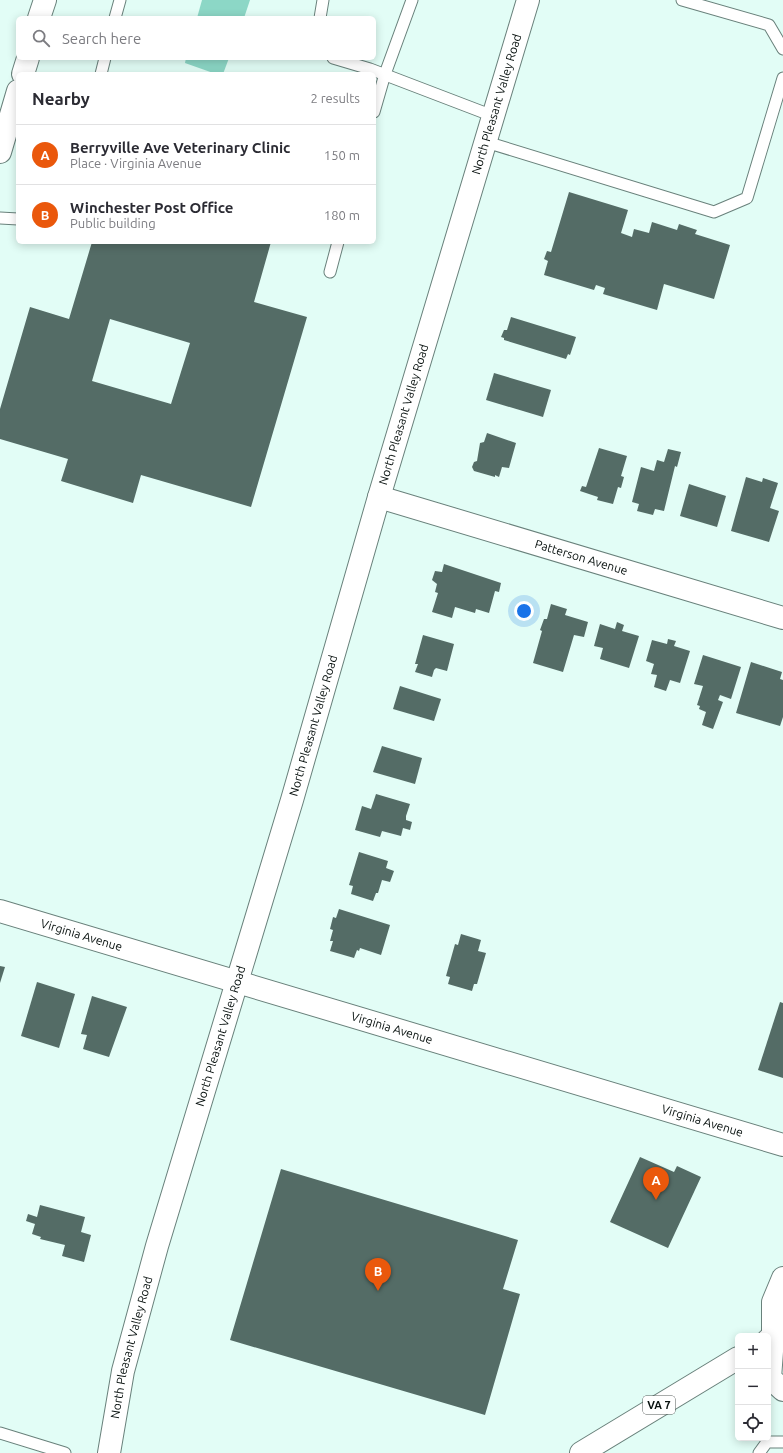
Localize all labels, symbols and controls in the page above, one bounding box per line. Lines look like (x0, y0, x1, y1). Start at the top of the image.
search box (16, 16, 376, 60)
icon: search (30, 27, 52, 49)
text: Search here (62, 30, 141, 47)
street label: North Pleasant Valley Road (469, 32, 523, 176)
text: Nearby (32, 89, 90, 108)
text: 2 results (310, 91, 360, 105)
text: Berryville Ave Veterinary Clinic (70, 139, 290, 156)
text: A (40, 148, 50, 162)
text: 150 m (324, 148, 360, 162)
text: Place · Virginia Avenue (70, 156, 202, 170)
text: Winchester Post Office (70, 199, 234, 216)
text: B (41, 208, 49, 222)
text: 180 m (324, 208, 360, 222)
text: Public building (70, 216, 156, 230)
street label: North Pleasant Valley Road (376, 343, 430, 486)
street label: Patterson Avenue (533, 537, 629, 577)
your location (514, 601, 534, 621)
street label: North Pleasant Valley Road (286, 654, 339, 798)
street label: Virginia Avenue (39, 917, 124, 953)
street label: North Pleasant Valley Road (193, 964, 247, 1108)
street label: Virginia Avenue (350, 1009, 434, 1046)
street label: Virginia Avenue (660, 1102, 745, 1139)
pin: A (643, 1167, 669, 1200)
pin: B (365, 1258, 391, 1291)
street label: North Pleasant Valley Road (108, 1275, 154, 1420)
map controls (735, 1333, 771, 1441)
button: + (735, 1333, 771, 1369)
button: − (735, 1369, 771, 1405)
road number: VA 7 (643, 1396, 675, 1414)
button: locate (735, 1405, 771, 1441)

